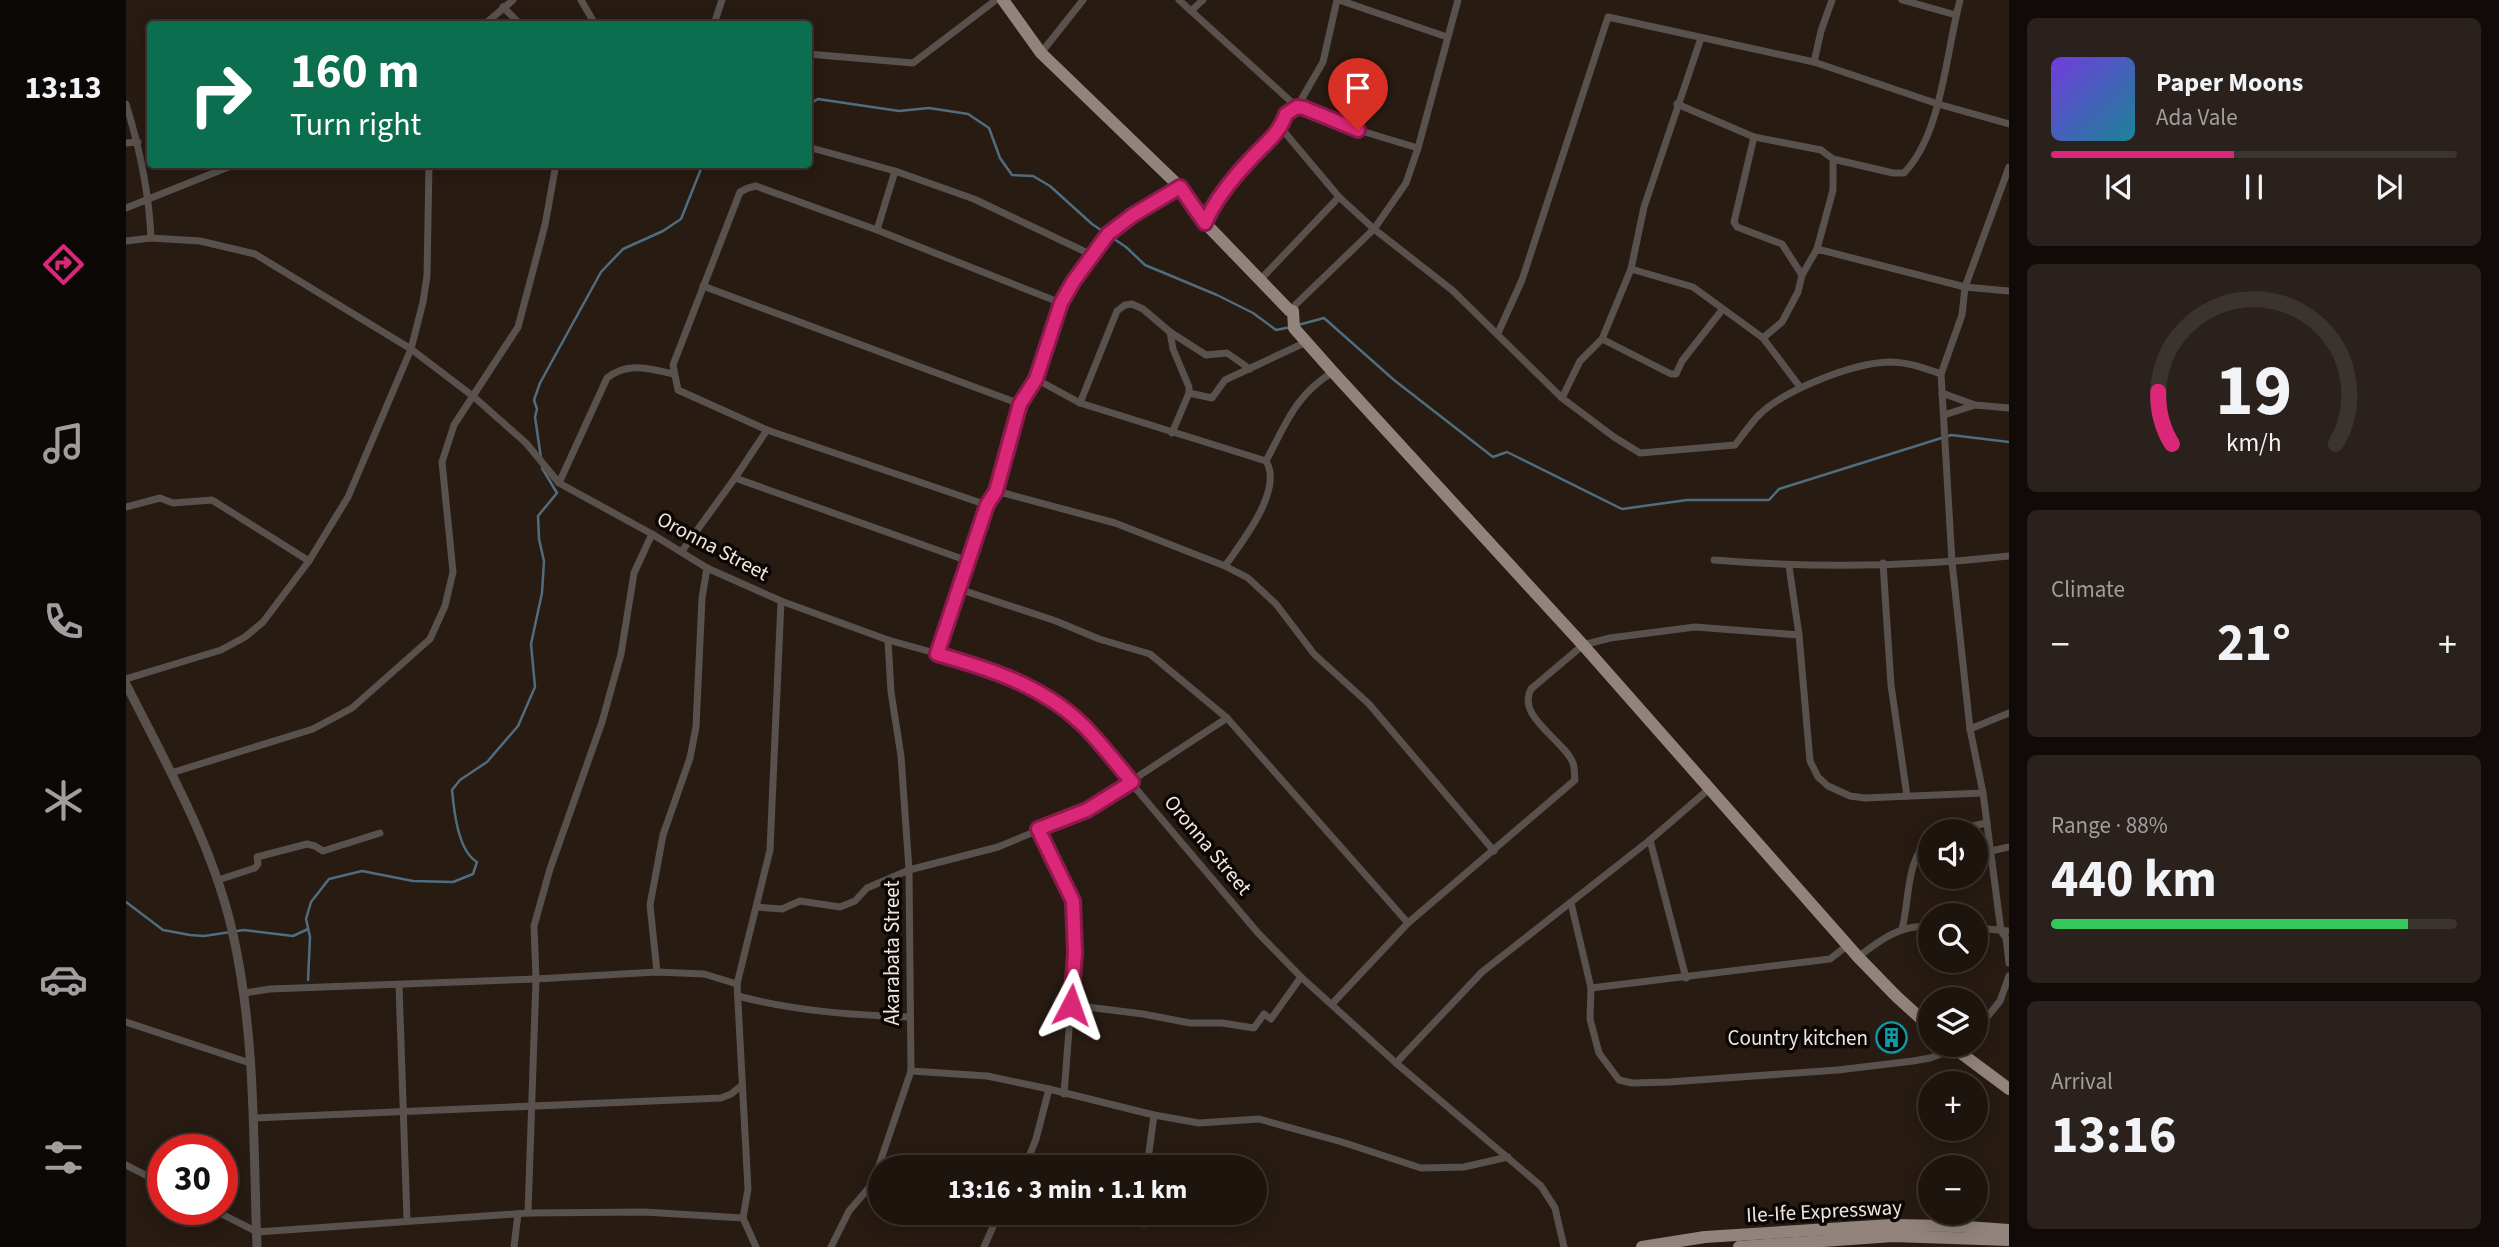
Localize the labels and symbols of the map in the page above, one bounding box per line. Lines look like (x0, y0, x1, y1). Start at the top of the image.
pin (1328, 58, 1388, 130)
street label: Oronna Street (652, 504, 774, 588)
street label: Oronna Street (1157, 788, 1259, 902)
street label: Akarabata Street (877, 880, 907, 1026)
position arrow (1034, 968, 1108, 1042)
building icon: Country kitchen (1874, 1021, 1908, 1055)
place label: Country kitchen (1728, 1023, 1868, 1053)
speed limit sign: 30 (147, 1134, 238, 1225)
street label: Ile-Ife Expressway (1745, 1192, 1903, 1230)

